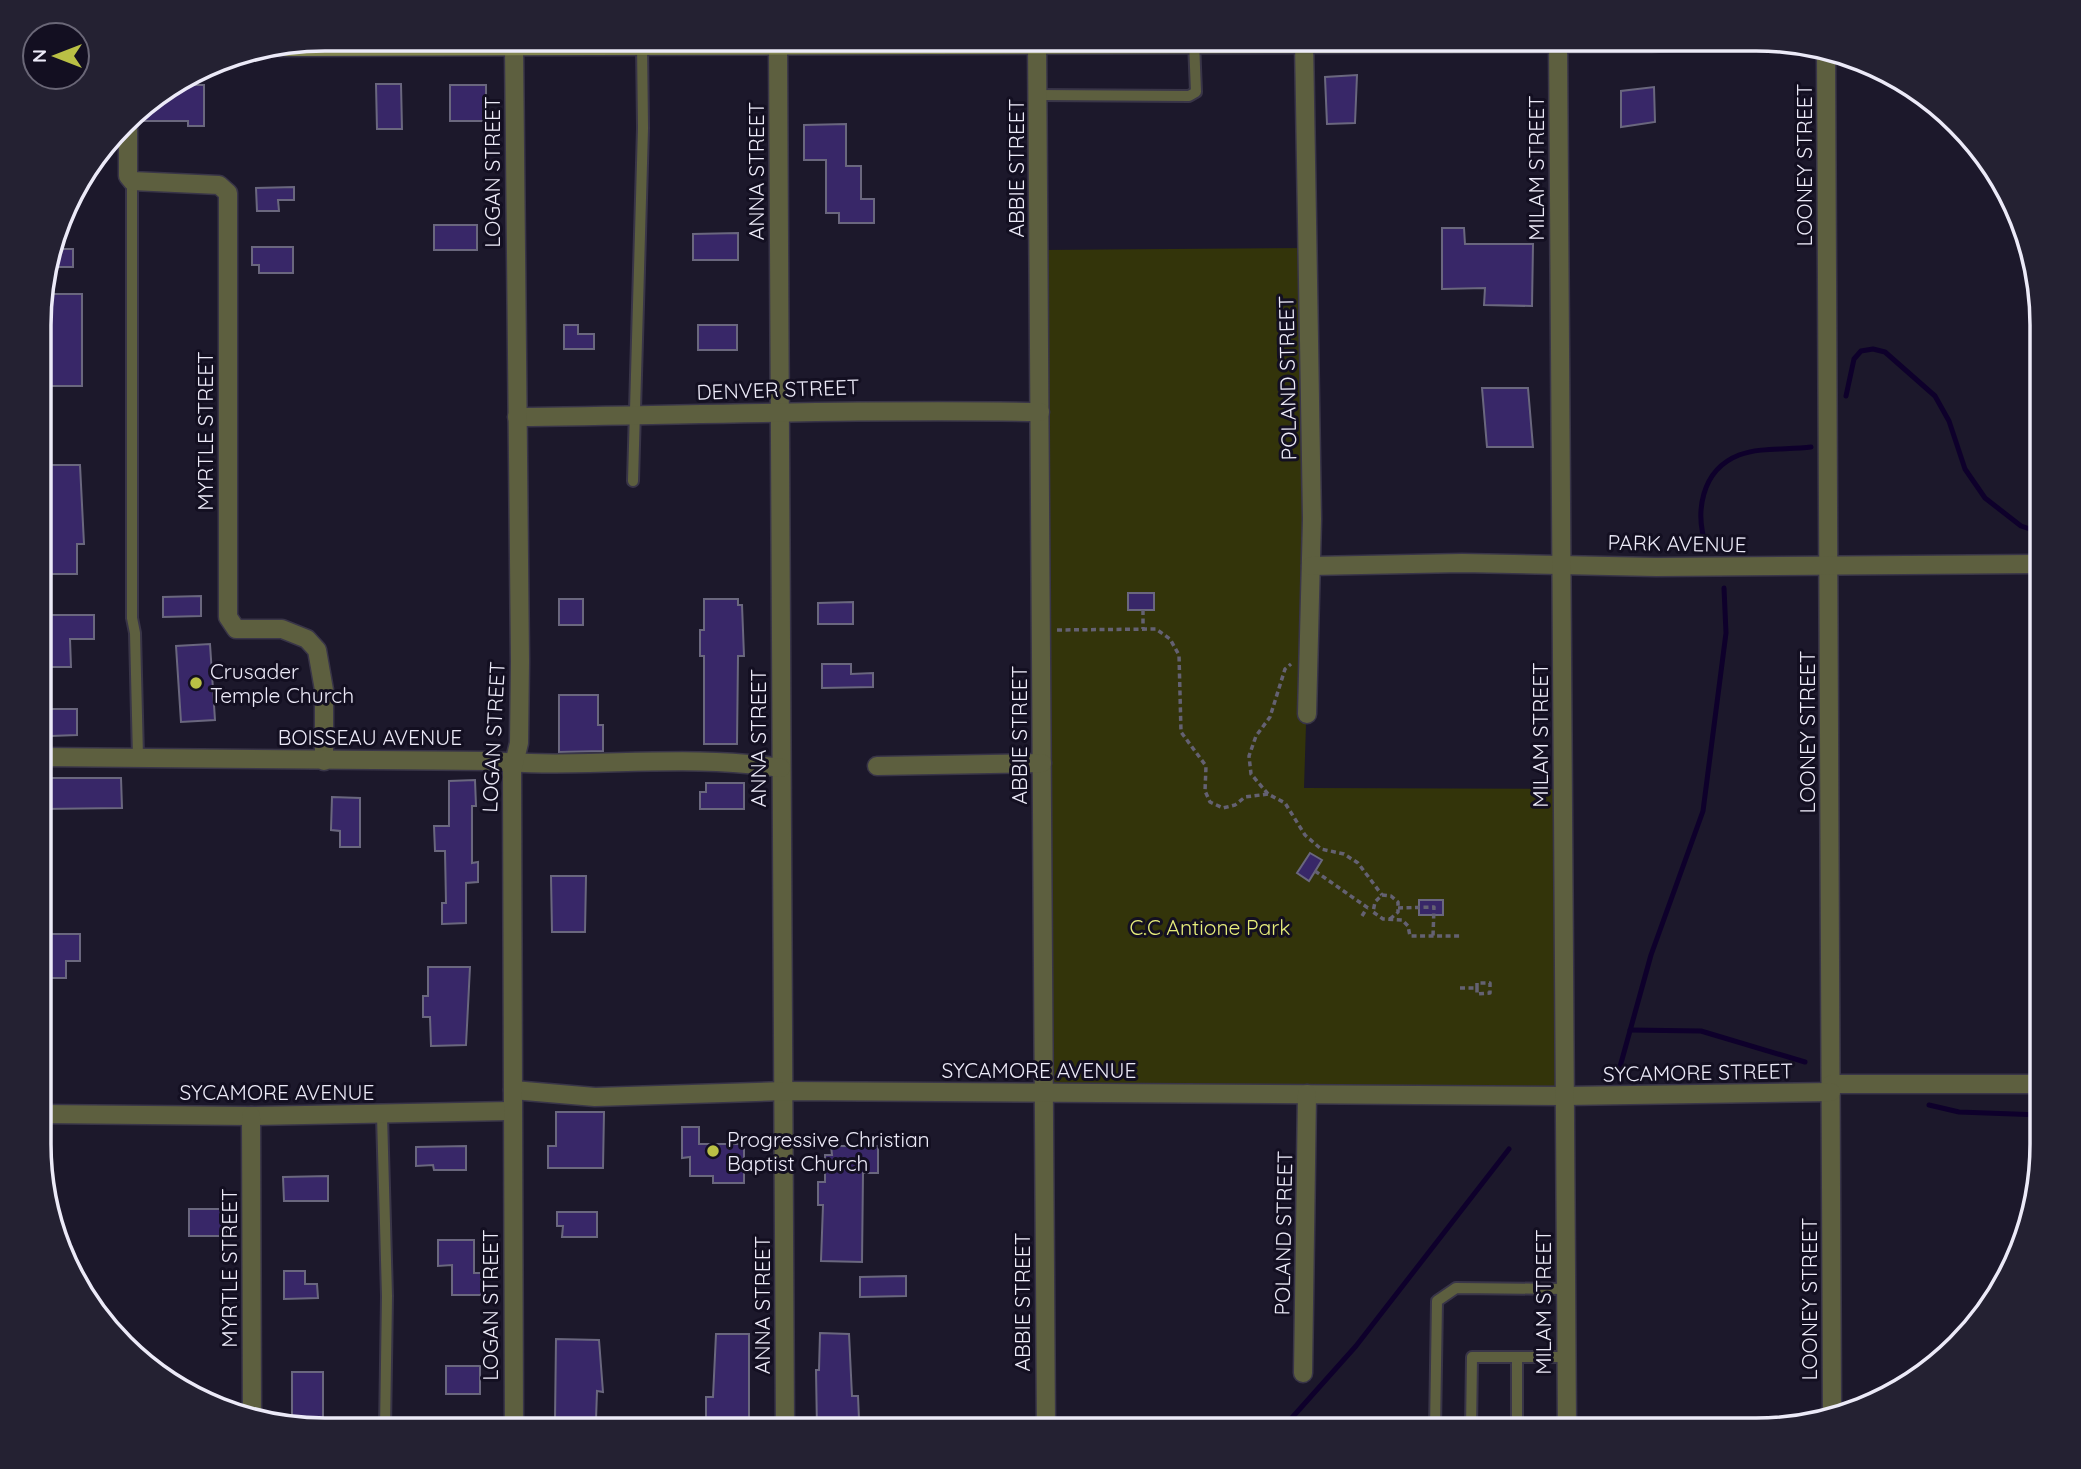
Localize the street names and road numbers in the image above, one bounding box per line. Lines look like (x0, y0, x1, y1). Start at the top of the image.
street label: LOONEY STREET (1791, 84, 1817, 246)
street label: MILAM STREET (1523, 95, 1549, 241)
street label: LOGAN STREET (479, 96, 505, 248)
street label: ABBIE STREET (1003, 99, 1029, 237)
street label: ANNA STREET (743, 102, 769, 240)
street label: POLAND STREET (1273, 295, 1301, 461)
street label: MYRTLE STREET (192, 351, 218, 511)
street label: DENVER STREET (696, 373, 860, 405)
street label: PARK AVENUE (1607, 529, 1747, 557)
street label: LOONEY STREET (1794, 651, 1820, 813)
street label: LOGAN STREET (476, 661, 510, 813)
street label: MILAM STREET (1527, 662, 1553, 808)
street label: ABBIE STREET (1006, 666, 1032, 804)
street label: ANNA STREET (745, 669, 771, 807)
street label: BOISSEAU AVENUE (278, 724, 462, 750)
street label: SYCAMORE AVENUE (942, 1057, 1136, 1083)
street label: SYCAMORE STREET (1603, 1057, 1793, 1087)
street label: SYCAMORE AVENUE (180, 1079, 374, 1105)
street label: POLAND STREET (1269, 1150, 1297, 1316)
street label: MYRTLE STREET (216, 1188, 242, 1348)
street label: LOONEY STREET (1796, 1218, 1822, 1380)
street label: LOGAN STREET (477, 1229, 503, 1381)
street label: MILAM STREET (1530, 1229, 1556, 1375)
street label: ABBIE STREET (1009, 1233, 1035, 1371)
street label: ANNA STREET (749, 1236, 775, 1374)

